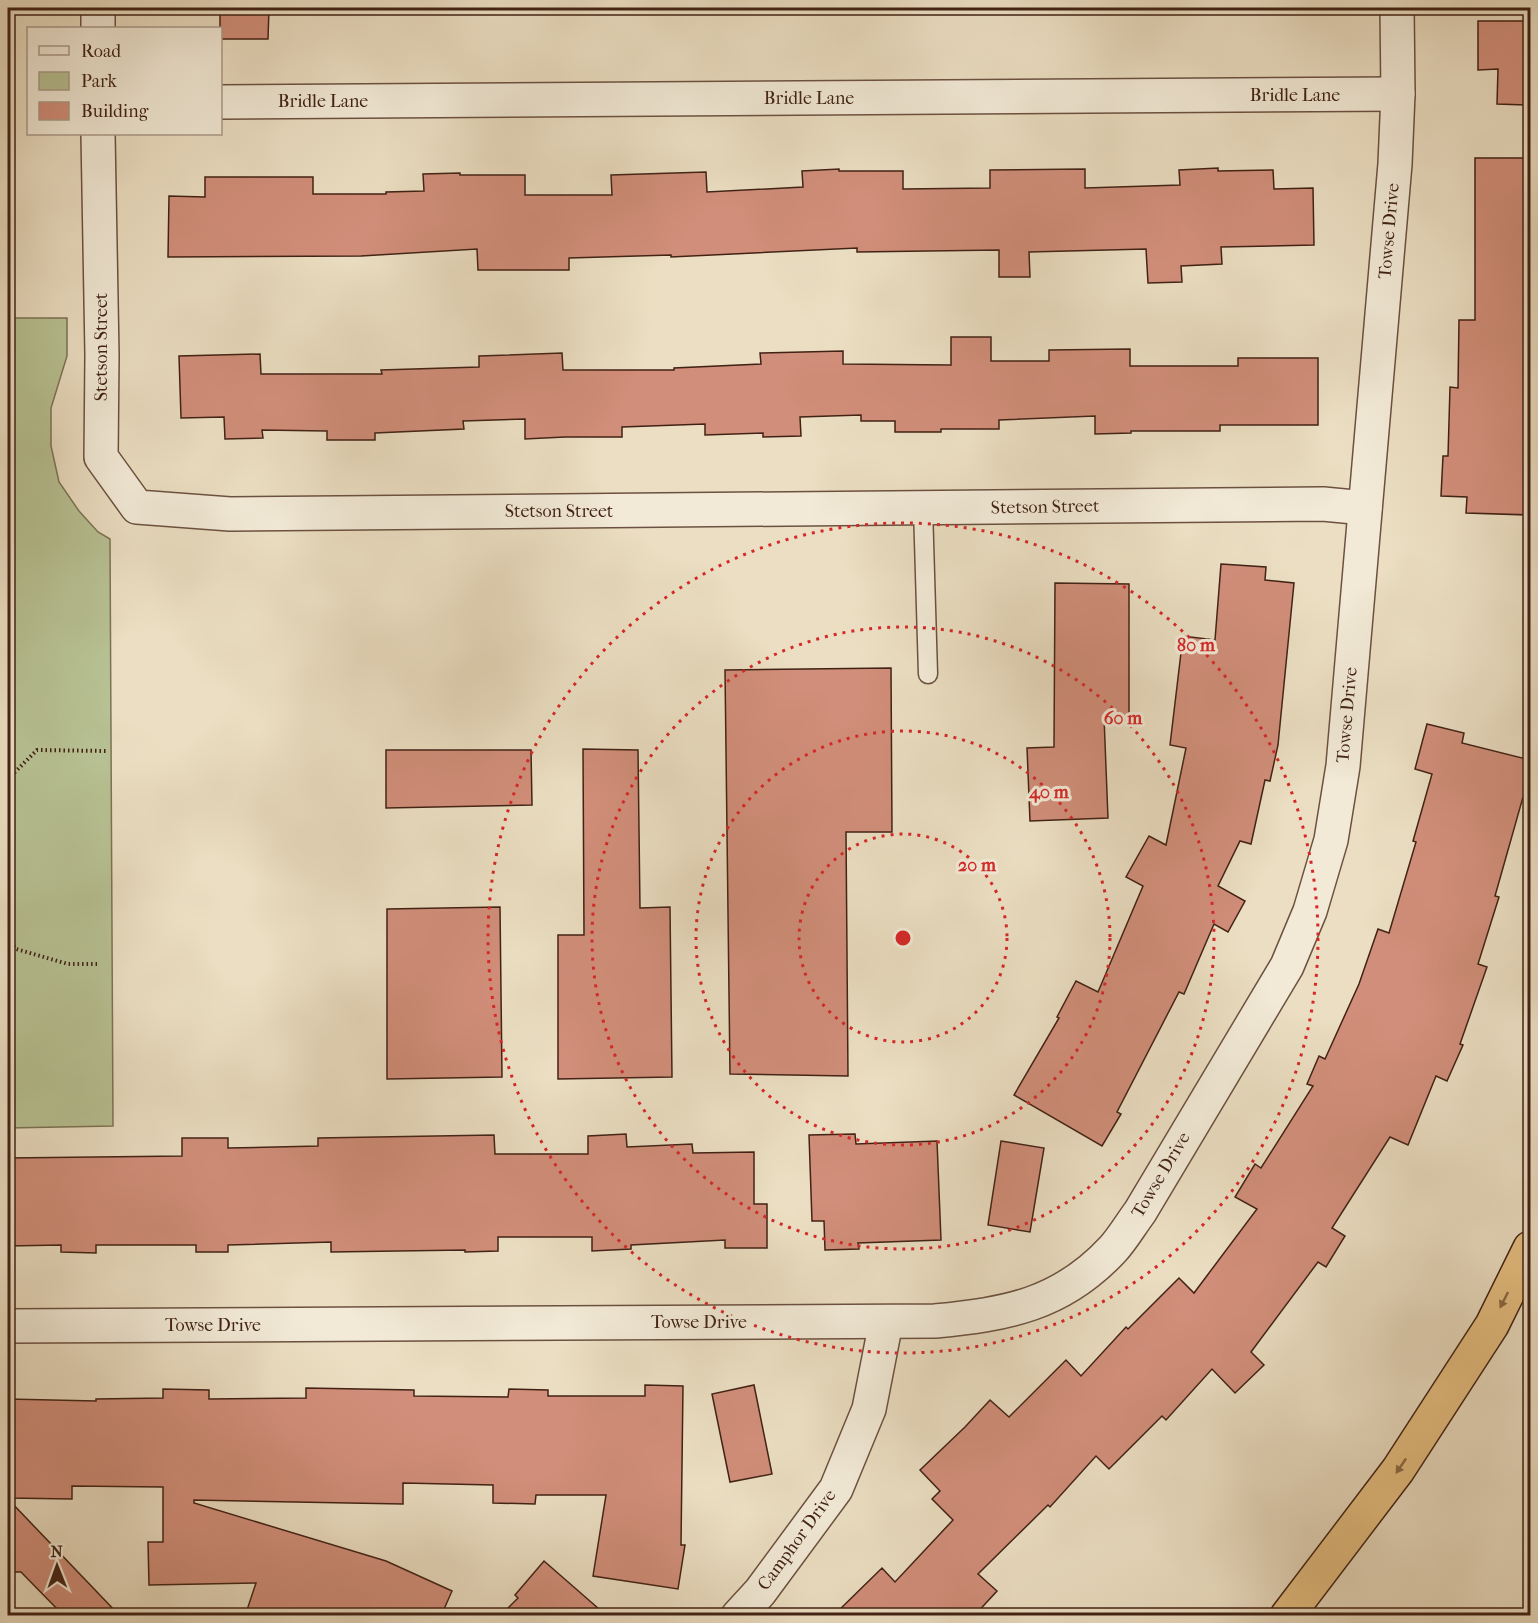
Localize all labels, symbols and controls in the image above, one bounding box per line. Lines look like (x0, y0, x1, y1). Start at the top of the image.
legend (27, 27, 222, 135)
text: Road (81, 41, 121, 62)
text: Park (81, 71, 118, 92)
street label: Bridle Lane (1250, 85, 1340, 106)
street label: Bridle Lane (764, 88, 854, 109)
street label: Bridle Lane (278, 91, 368, 112)
text: Building (81, 101, 149, 122)
street label: Towse Drive (1374, 182, 1404, 280)
street label: Stetson Street (91, 292, 112, 401)
street label: Stetson Street (991, 496, 1100, 518)
street label: Stetson Street (505, 501, 614, 522)
text: 80 m (1177, 635, 1216, 656)
street label: Towse Drive (1332, 666, 1362, 764)
text: 60 m (1104, 708, 1143, 729)
text: 40 m (1028, 782, 1070, 803)
text: 20 m (958, 855, 997, 876)
centre of rings (893, 928, 913, 948)
street label: Towse Drive (1127, 1128, 1195, 1222)
one-way arrow (1499, 1292, 1509, 1309)
street label: Towse Drive (651, 1312, 747, 1333)
street label: Towse Drive (165, 1315, 261, 1336)
one-way arrow (1395, 1457, 1407, 1473)
street label: Camphor Drive (753, 1485, 841, 1595)
north arrow (27, 1536, 87, 1596)
text: N (51, 1542, 64, 1561)

